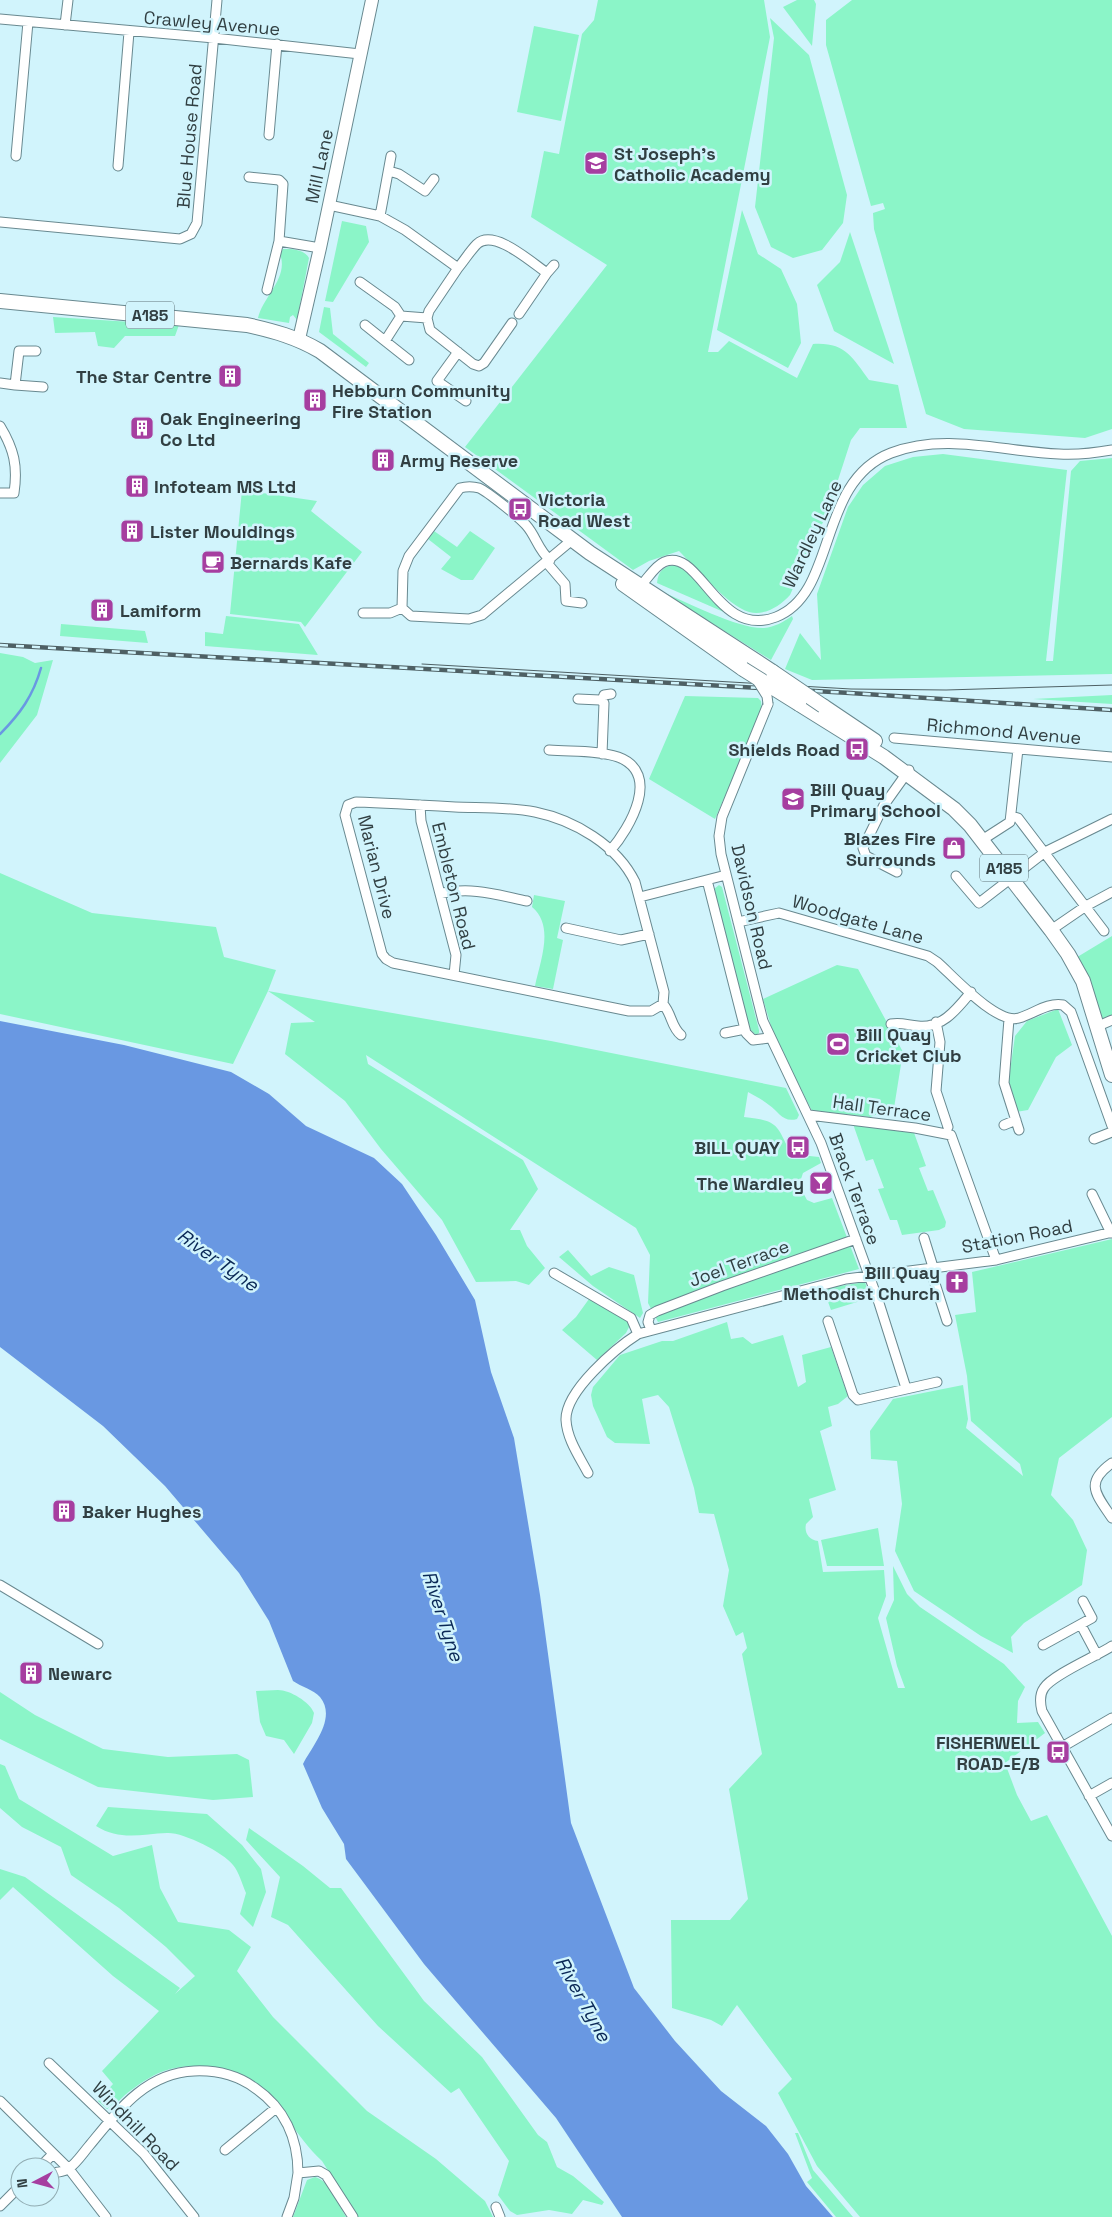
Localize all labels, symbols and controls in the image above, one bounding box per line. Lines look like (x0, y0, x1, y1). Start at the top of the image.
street label: Crawley Avenue (143, 6, 281, 40)
street label: Blue House Road (171, 63, 207, 209)
street label: Mill Lane (300, 127, 338, 205)
place label: St Joseph's Catholic Academy (614, 142, 771, 186)
school or university icon: St Joseph's Catholic Academy (583, 150, 609, 176)
road number: A185 (126, 302, 174, 328)
building icon: The Star Centre (217, 363, 243, 389)
place label: The Star Centre (76, 365, 212, 388)
place label: Hebburn Community Fire Station (332, 379, 511, 423)
building icon: Hebburn Community Fire Station (302, 387, 328, 413)
place label: Oak Engineering Co Ltd (160, 407, 301, 451)
building icon: Oak Engineering Co Ltd (129, 415, 155, 441)
building icon: Army Reserve (370, 447, 396, 473)
place label: Army Reserve (400, 449, 518, 472)
building icon: Infoteam MS Ltd (124, 473, 150, 499)
place label: Infoteam MS Ltd (154, 475, 296, 498)
street label: Wardley Lane (777, 476, 847, 592)
place label: Victoria Road West (538, 488, 630, 532)
bus stop icon: Victoria Road West (507, 496, 533, 522)
building icon: Lister Mouldings (119, 518, 145, 544)
place label: Lister Mouldings (150, 520, 295, 543)
cafe icon: Bernards Kafe (200, 549, 226, 575)
place label: Bernards Kafe (230, 551, 352, 574)
building icon: Lamiform (89, 597, 115, 623)
place label: Lamiform (120, 599, 201, 622)
street label: Richmond Avenue (926, 713, 1082, 749)
bus stop icon: Shields Road (844, 736, 870, 762)
place label: Shields Road (728, 738, 840, 761)
place label: Bill Quay Primary School (810, 778, 941, 822)
school or university icon: Bill Quay Primary School (780, 786, 806, 812)
street label: Marian Drive (353, 813, 401, 921)
street label: Embleton Road (427, 820, 481, 952)
place label: Blazes Fire Surrounds (844, 827, 936, 871)
shop icon: Blazes Fire Surrounds (941, 835, 967, 861)
street label: Davidson Road (726, 842, 778, 972)
road number: A185 (980, 854, 1028, 881)
street label: Woodgate Lane (790, 889, 926, 949)
place label: Bill Quay Cricket Club (856, 1023, 962, 1067)
sports icon: Bill Quay Cricket Club (825, 1031, 851, 1057)
street label: Hall Terrace (831, 1090, 933, 1126)
street label: Brack Terrace (824, 1130, 886, 1248)
bus stop icon: BILL QUAY (785, 1134, 811, 1160)
place label: BILL QUAY (694, 1136, 781, 1159)
bar icon: The Wardley (808, 1170, 834, 1196)
place label: The Wardley (696, 1172, 804, 1195)
street label: Station Road (959, 1214, 1075, 1258)
water label: River Tyne (173, 1223, 264, 1297)
street label: Joel Terrace (686, 1234, 792, 1292)
place label: Bill Quay Methodist Church (783, 1261, 940, 1305)
church icon: Bill Quay Methodist Church (944, 1269, 970, 1295)
building icon: Baker Hughes (51, 1498, 77, 1524)
place label: Baker Hughes (82, 1500, 201, 1523)
water label: River Tyne (417, 1568, 470, 1665)
building icon: Newarc (18, 1660, 44, 1686)
place label: Newarc (48, 1662, 112, 1685)
place label: FISHERWELL ROAD-E/B (936, 1731, 1040, 1775)
bus stop icon: FISHERWELL ROAD-E/B (1045, 1739, 1071, 1765)
water label: River Tyne (549, 1952, 617, 2047)
street label: Windhill Road (87, 2076, 185, 2176)
north arrow (10, 2157, 60, 2207)
text: N (13, 2178, 32, 2189)

